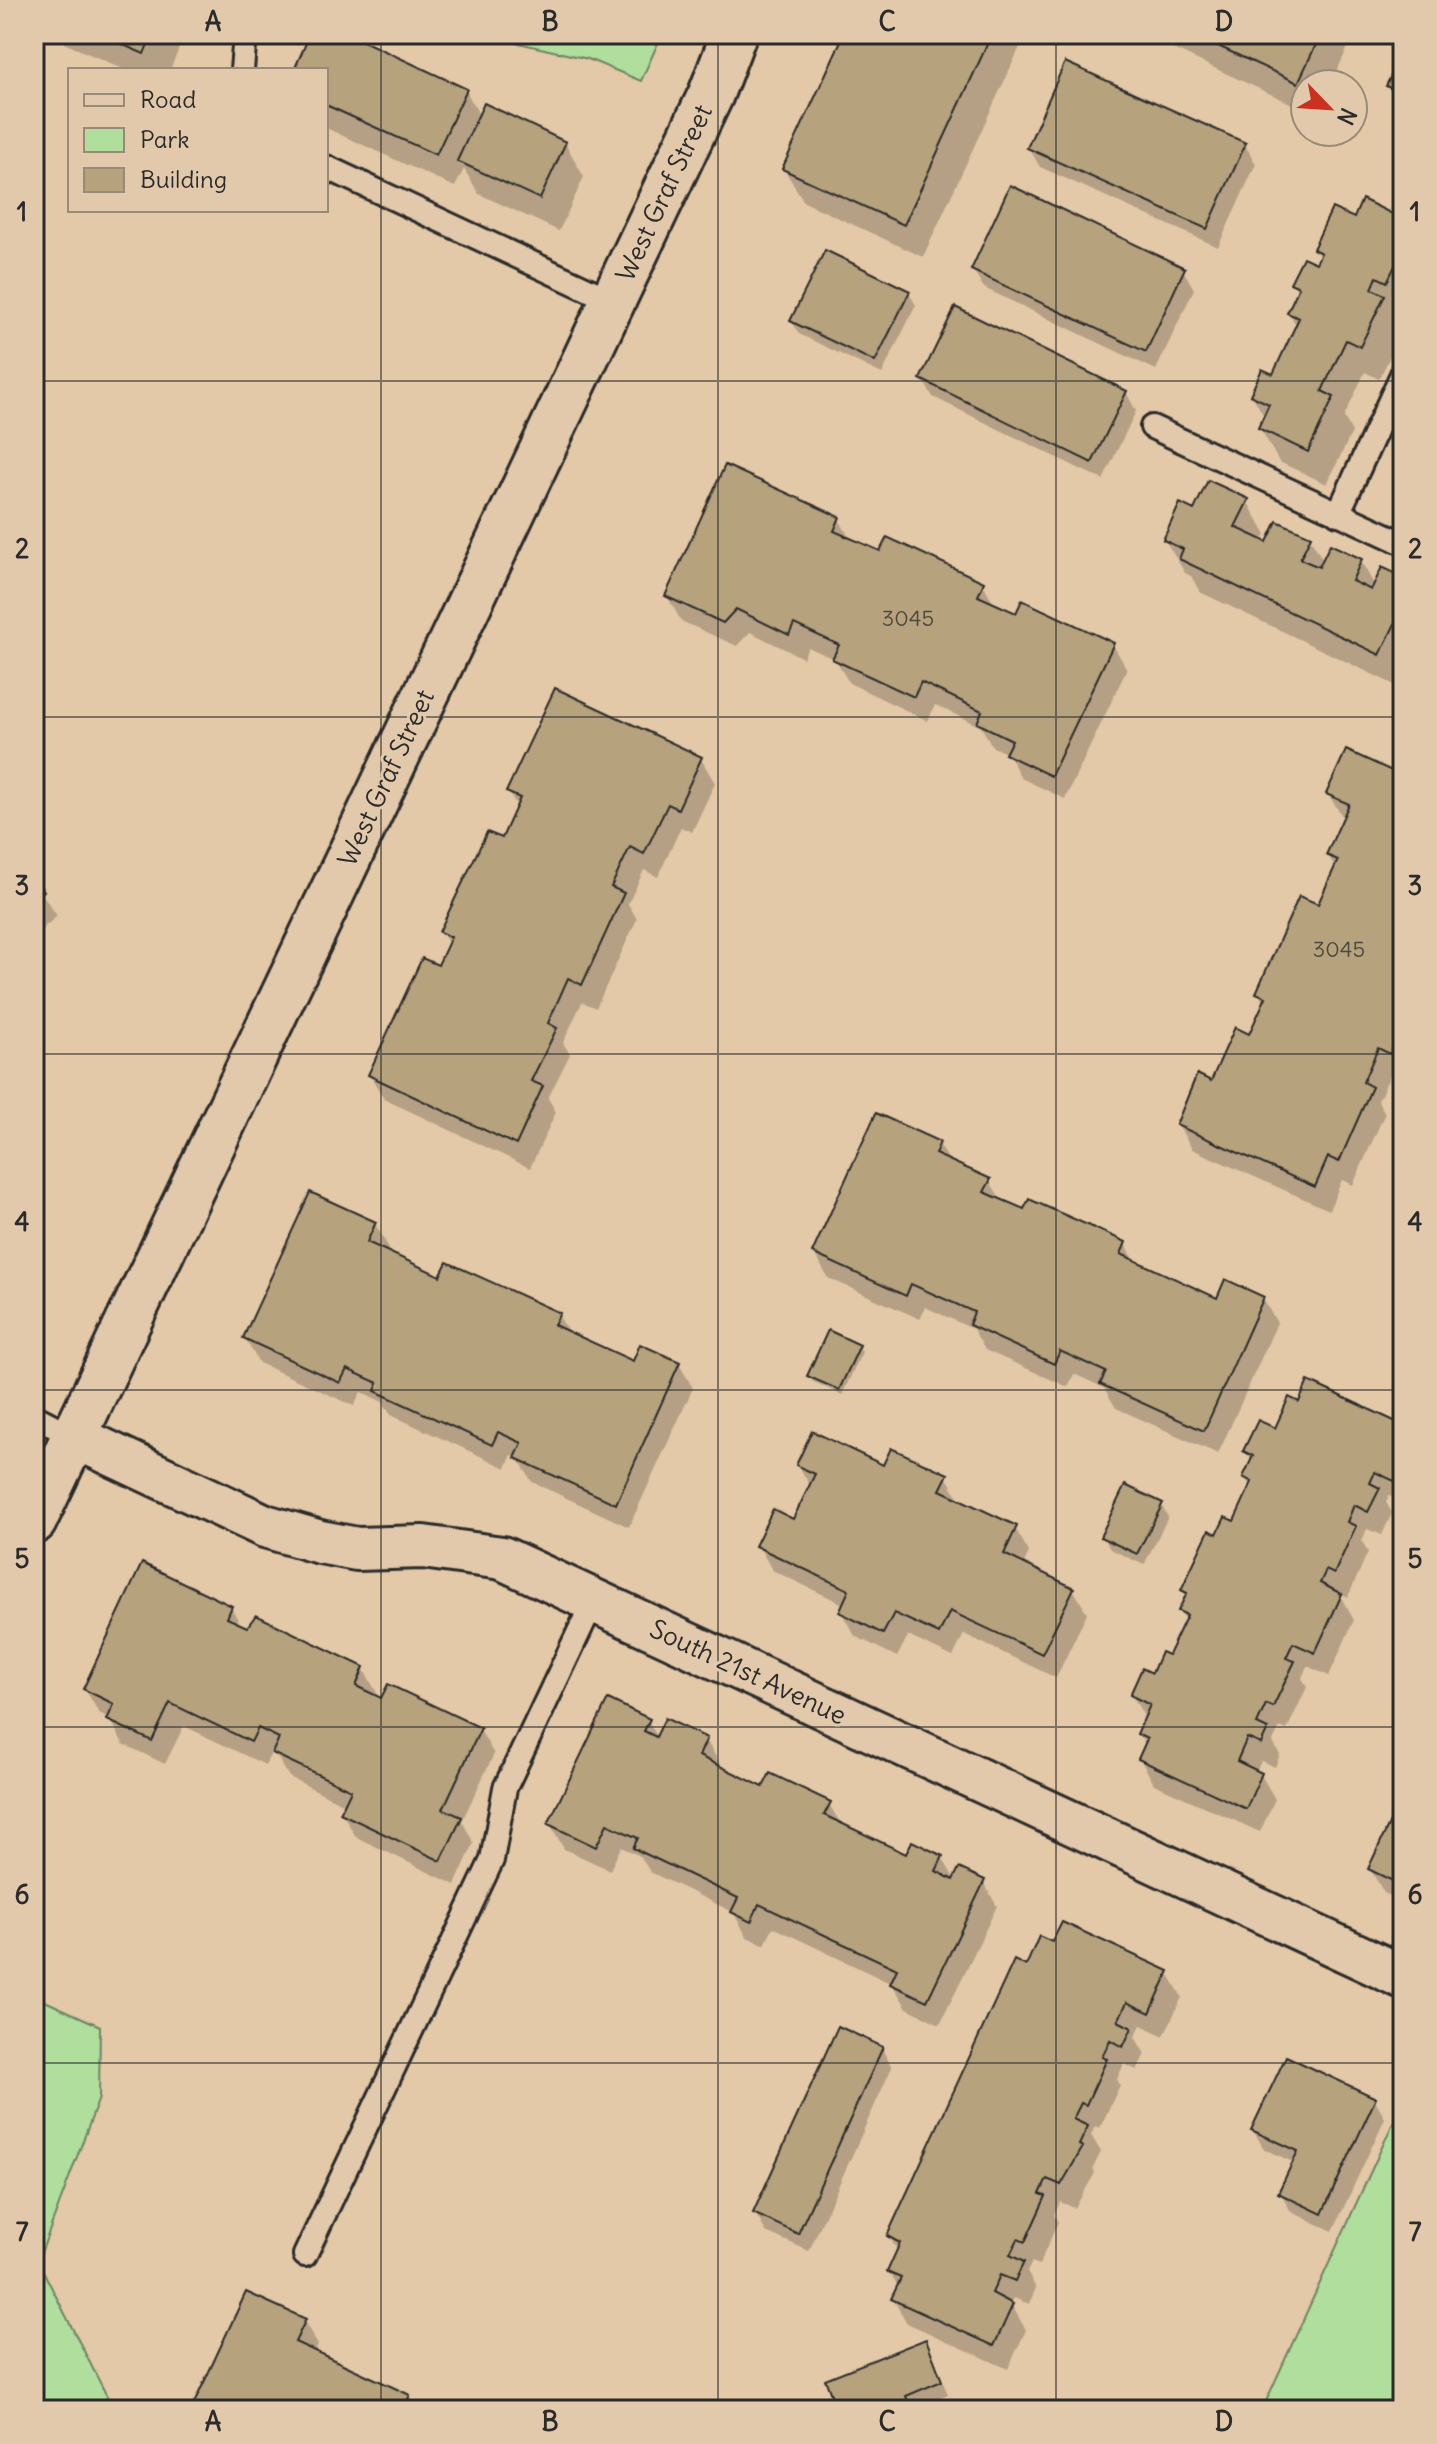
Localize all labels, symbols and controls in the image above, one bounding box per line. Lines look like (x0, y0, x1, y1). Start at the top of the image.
text: A (205, 5, 222, 38)
text: B (541, 5, 559, 38)
text: C (878, 5, 896, 38)
text: D (1215, 5, 1233, 38)
legend (68, 68, 328, 212)
north arrow (1289, 68, 1369, 148)
text: Road (140, 84, 196, 114)
street label: West Graf Street (608, 99, 719, 287)
text: N (1331, 104, 1363, 129)
text: Park (140, 124, 190, 154)
text: Building (140, 164, 227, 194)
text: 1 (17, 195, 27, 228)
text: 1 (1410, 195, 1420, 228)
text: 2 (15, 532, 29, 565)
text: 2 (1408, 532, 1422, 565)
house number: 3045 (882, 604, 934, 632)
street label: West Graf Street (330, 684, 441, 872)
text: 3 (15, 869, 29, 902)
text: 3 (1408, 869, 1422, 902)
house number: 3045 (1313, 935, 1365, 963)
text: 4 (14, 1205, 30, 1238)
text: 4 (1407, 1205, 1423, 1238)
text: 5 (15, 1542, 30, 1575)
text: 5 (1408, 1542, 1423, 1575)
street label: South 21st Avenue (645, 1612, 852, 1731)
text: 6 (14, 1878, 30, 1911)
text: 6 (1407, 1878, 1423, 1911)
text: 7 (16, 2215, 29, 2248)
text: 7 (1409, 2215, 1422, 2248)
text: A (205, 2405, 222, 2438)
text: B (541, 2405, 559, 2438)
text: C (878, 2405, 896, 2438)
text: D (1215, 2405, 1233, 2438)

